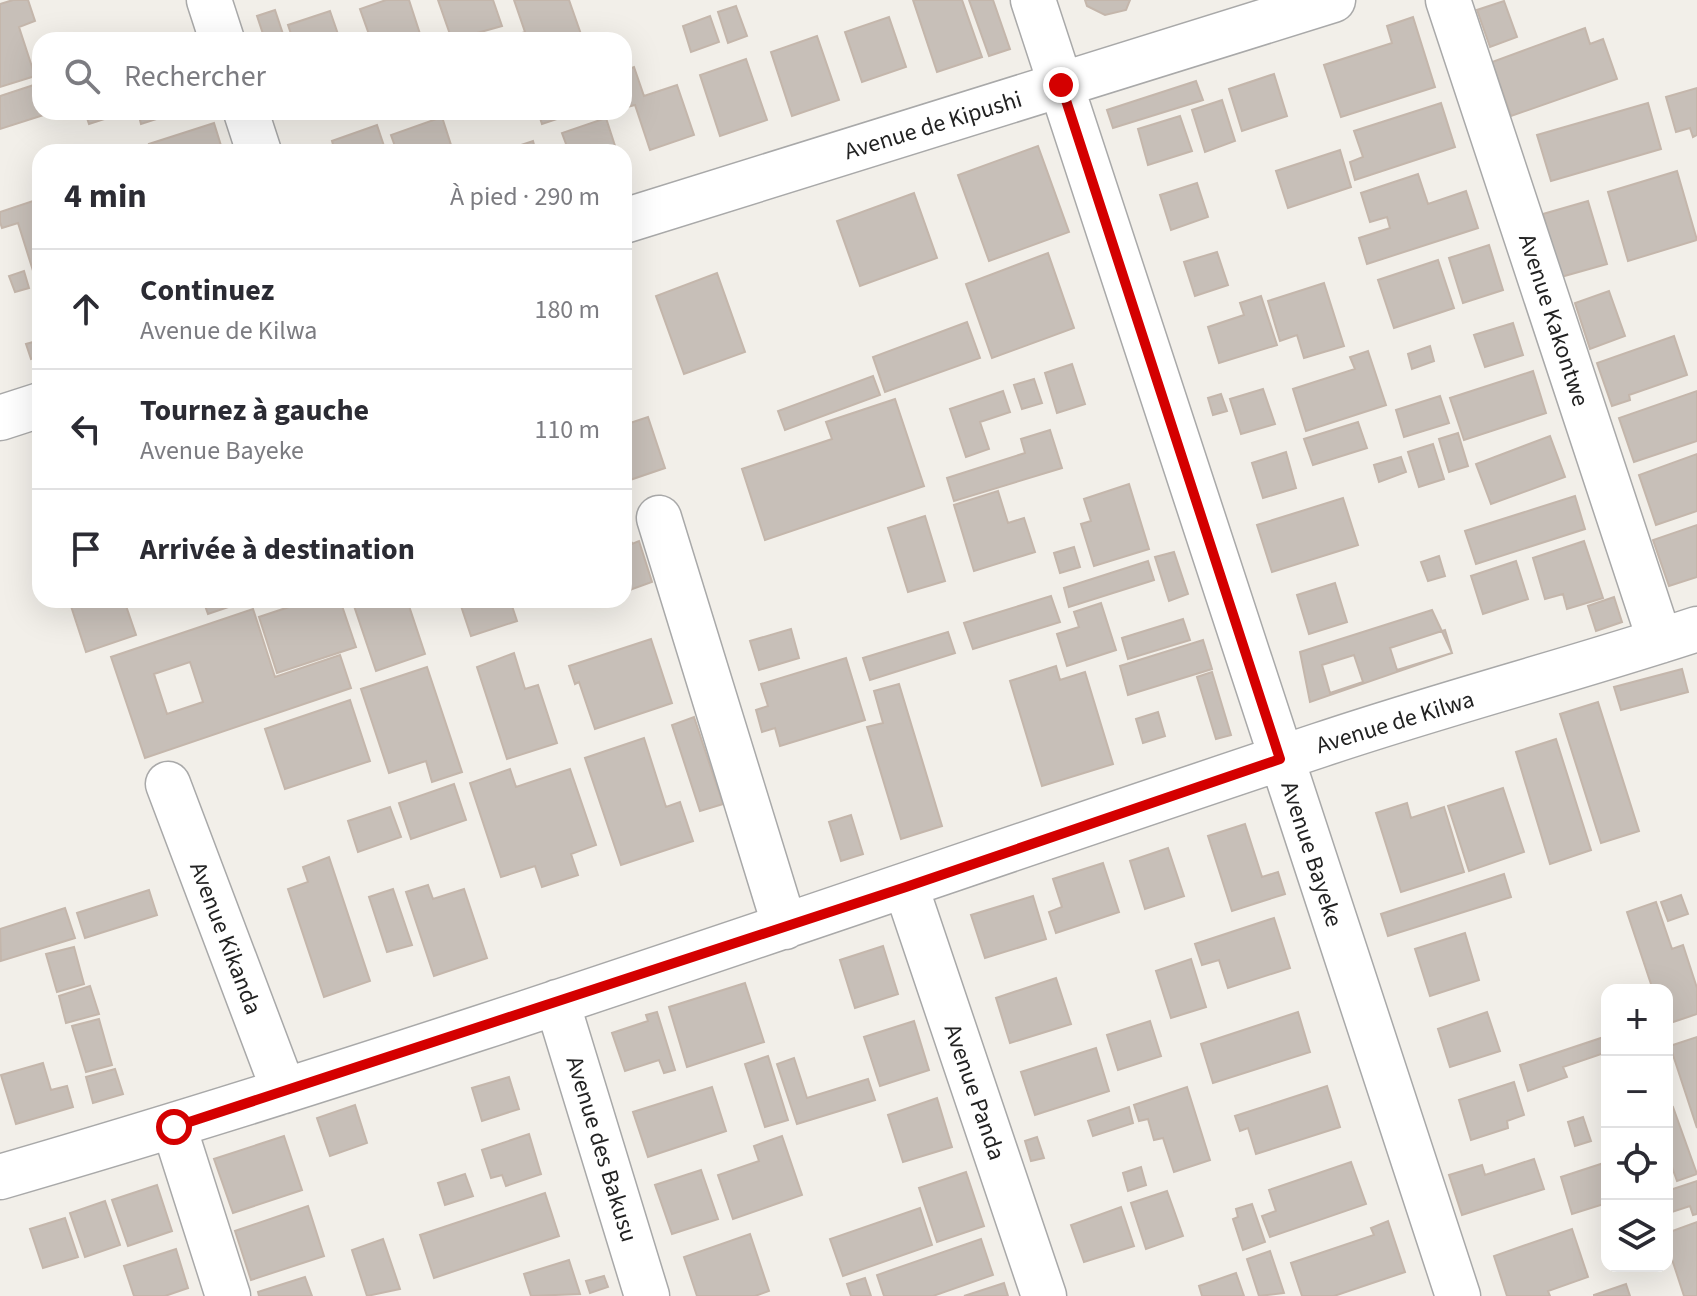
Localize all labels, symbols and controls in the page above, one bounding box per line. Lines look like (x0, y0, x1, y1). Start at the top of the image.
search box (32, 32, 632, 120)
icon: search (60, 54, 104, 98)
text: Rechercher (124, 55, 266, 98)
route end (1043, 67, 1079, 103)
street label: Avenue de Kipushi (840, 82, 1026, 169)
text: 4 min (64, 172, 147, 221)
text: À pied · 290 m (450, 178, 600, 215)
street label: Avenue Kakontwe (1509, 229, 1598, 411)
text: Continuez (140, 269, 274, 312)
icon: ahead (64, 287, 108, 331)
text: 180 m (534, 291, 600, 328)
text: Avenue de Kilwa (140, 312, 317, 349)
text: Tournez à gauche (140, 389, 369, 432)
icon: left (64, 407, 108, 451)
text: 110 m (534, 411, 600, 448)
text: Avenue Bayeke (140, 432, 304, 469)
icon: arrive (64, 527, 108, 571)
text: Arrivée à destination (140, 528, 415, 571)
street label: Avenue de Kilwa (1312, 682, 1479, 763)
street label: Avenue Bayeke (1271, 777, 1352, 932)
street label: Avenue Kikanda (180, 857, 271, 1020)
map controls (1601, 984, 1673, 1272)
button: + (1601, 984, 1673, 1056)
street label: Avenue Panda (935, 1019, 1014, 1165)
street label: Avenue des Bakusu (557, 1052, 646, 1246)
button: − (1601, 1056, 1673, 1128)
route start (156, 1109, 192, 1145)
button: locate (1601, 1128, 1673, 1200)
button: layers (1601, 1200, 1673, 1272)

